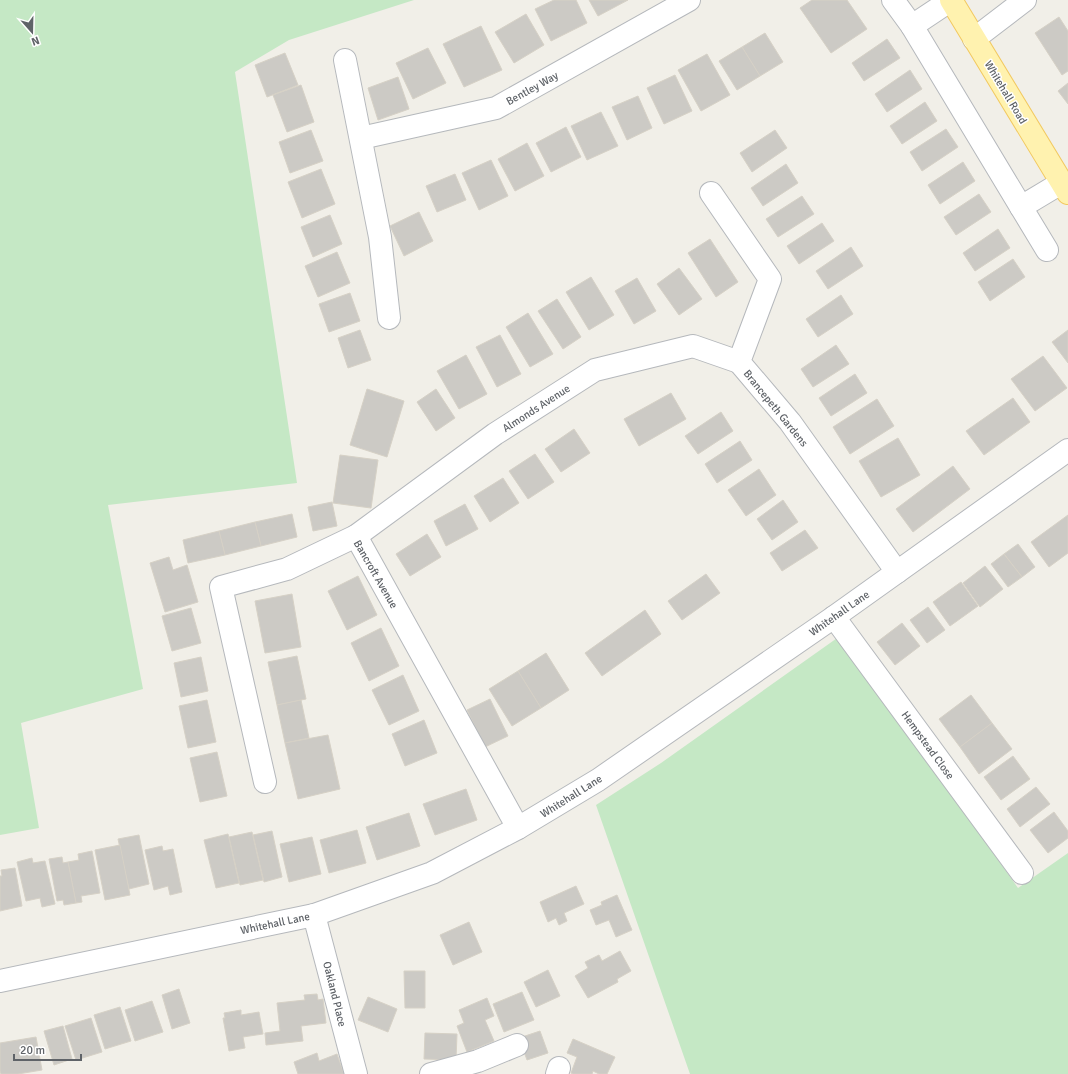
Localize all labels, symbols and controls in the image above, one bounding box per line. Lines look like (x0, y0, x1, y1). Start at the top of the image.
north arrow (12, 12, 52, 52)
text: N (29, 34, 41, 48)
street label: Whitehall Road (982, 58, 1030, 126)
street label: Bentley Way (504, 68, 561, 108)
street label: Brancepeth Gardens (741, 367, 811, 449)
street label: Almonds Avenue (500, 382, 572, 435)
street label: Bancroft Avenue (351, 538, 400, 611)
street label: Whitehall Lane (807, 588, 872, 639)
street label: Hempstead Close (898, 709, 957, 782)
street label: Whitehall Lane (538, 772, 605, 821)
street label: Whitehall Lane (239, 910, 311, 937)
street label: Oakland Place (320, 960, 349, 1028)
scale bar (14, 1036, 81, 1062)
text: 20 m (20, 1043, 45, 1058)

